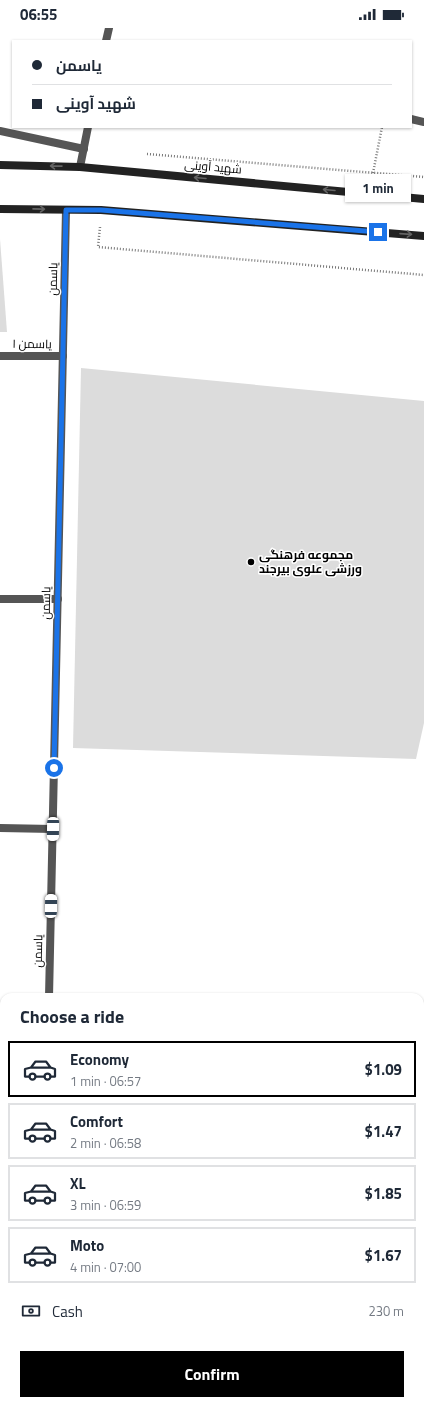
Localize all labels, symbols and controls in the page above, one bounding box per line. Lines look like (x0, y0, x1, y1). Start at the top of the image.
text: 06:55 (20, 3, 57, 26)
text: یاسمن (56, 54, 102, 77)
text: شهید آوینی (56, 92, 136, 115)
street label: شهید آوینی (184, 155, 243, 178)
one-way arrow (50, 163, 63, 170)
callout: 1 min (345, 174, 411, 202)
one-way arrow (194, 175, 207, 182)
text: 1 min (362, 178, 394, 198)
one-way arrow (323, 186, 336, 194)
one-way arrow (32, 206, 45, 213)
route end (369, 223, 387, 241)
one-way arrow (399, 231, 412, 238)
street label: یاسمن (43, 261, 62, 296)
street label: یاسمن ۱ (12, 334, 53, 353)
place label: مجموعه فرهنگی ورزشی علوی بیرجند (259, 545, 362, 578)
marker: مجموعه فرهنگی ورزشی علوی بیرجند (246, 557, 256, 567)
street label: یاسمن (36, 585, 55, 620)
route start (45, 759, 63, 777)
car (47, 817, 59, 841)
car (45, 894, 57, 918)
street label: یاسمن (28, 933, 47, 968)
text: Choose a ride (20, 1003, 124, 1030)
text: Economy (70, 1048, 129, 1071)
icon: car (22, 1051, 58, 1087)
text: $1.09 (365, 1058, 402, 1081)
text: 1 min · 06:57 (70, 1071, 141, 1091)
text: Comfort (70, 1110, 123, 1133)
icon: car (22, 1113, 58, 1149)
text: $1.47 (365, 1120, 402, 1143)
text: 2 min · 06:58 (70, 1133, 141, 1153)
text: XL (70, 1172, 86, 1195)
icon: car (22, 1175, 58, 1211)
text: $1.85 (365, 1182, 402, 1205)
text: 3 min · 06:59 (70, 1195, 141, 1215)
text: Moto (70, 1234, 104, 1257)
icon: car (22, 1237, 58, 1273)
text: $1.67 (365, 1244, 402, 1267)
text: 4 min · 07:00 (70, 1257, 141, 1277)
icon: cash (20, 1300, 42, 1322)
text: Cash (52, 1300, 83, 1323)
text: 230 m (368, 1301, 404, 1321)
button: Confirm (20, 1351, 404, 1397)

